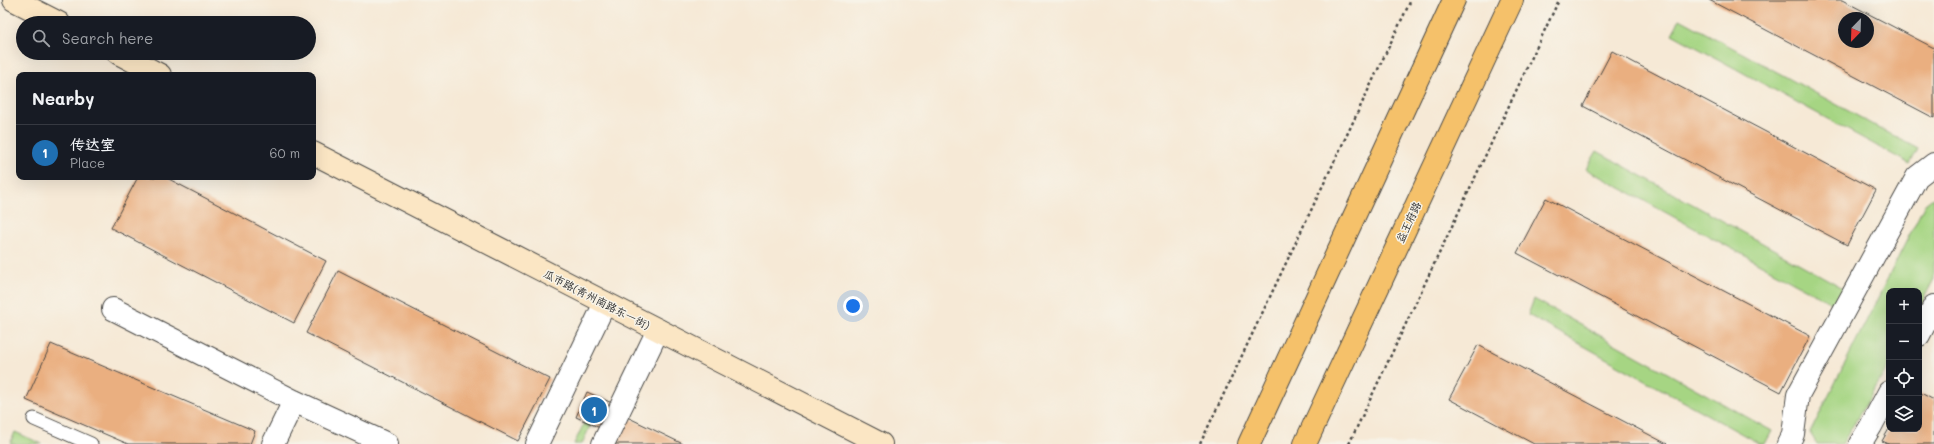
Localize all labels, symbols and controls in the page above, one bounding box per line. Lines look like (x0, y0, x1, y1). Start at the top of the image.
north arrow (1838, 12, 1874, 48)
search box (16, 16, 316, 60)
icon: search (30, 27, 52, 49)
text: Search here (62, 28, 153, 48)
text: Nearby (32, 87, 94, 109)
text: 传达室 (70, 134, 115, 154)
text: 1 (42, 144, 48, 161)
text: 60 m (270, 144, 300, 161)
text: Place (70, 154, 105, 171)
street label: 益王府路 (1392, 199, 1424, 245)
street label: 瓜市路(青州南路东一街) (541, 266, 653, 332)
map controls (1886, 288, 1922, 432)
button: + (1886, 288, 1922, 324)
your location (843, 296, 863, 316)
button: − (1886, 324, 1922, 360)
button: locate (1886, 360, 1922, 396)
pin: 1 (581, 395, 607, 425)
button: layers (1886, 396, 1922, 432)

